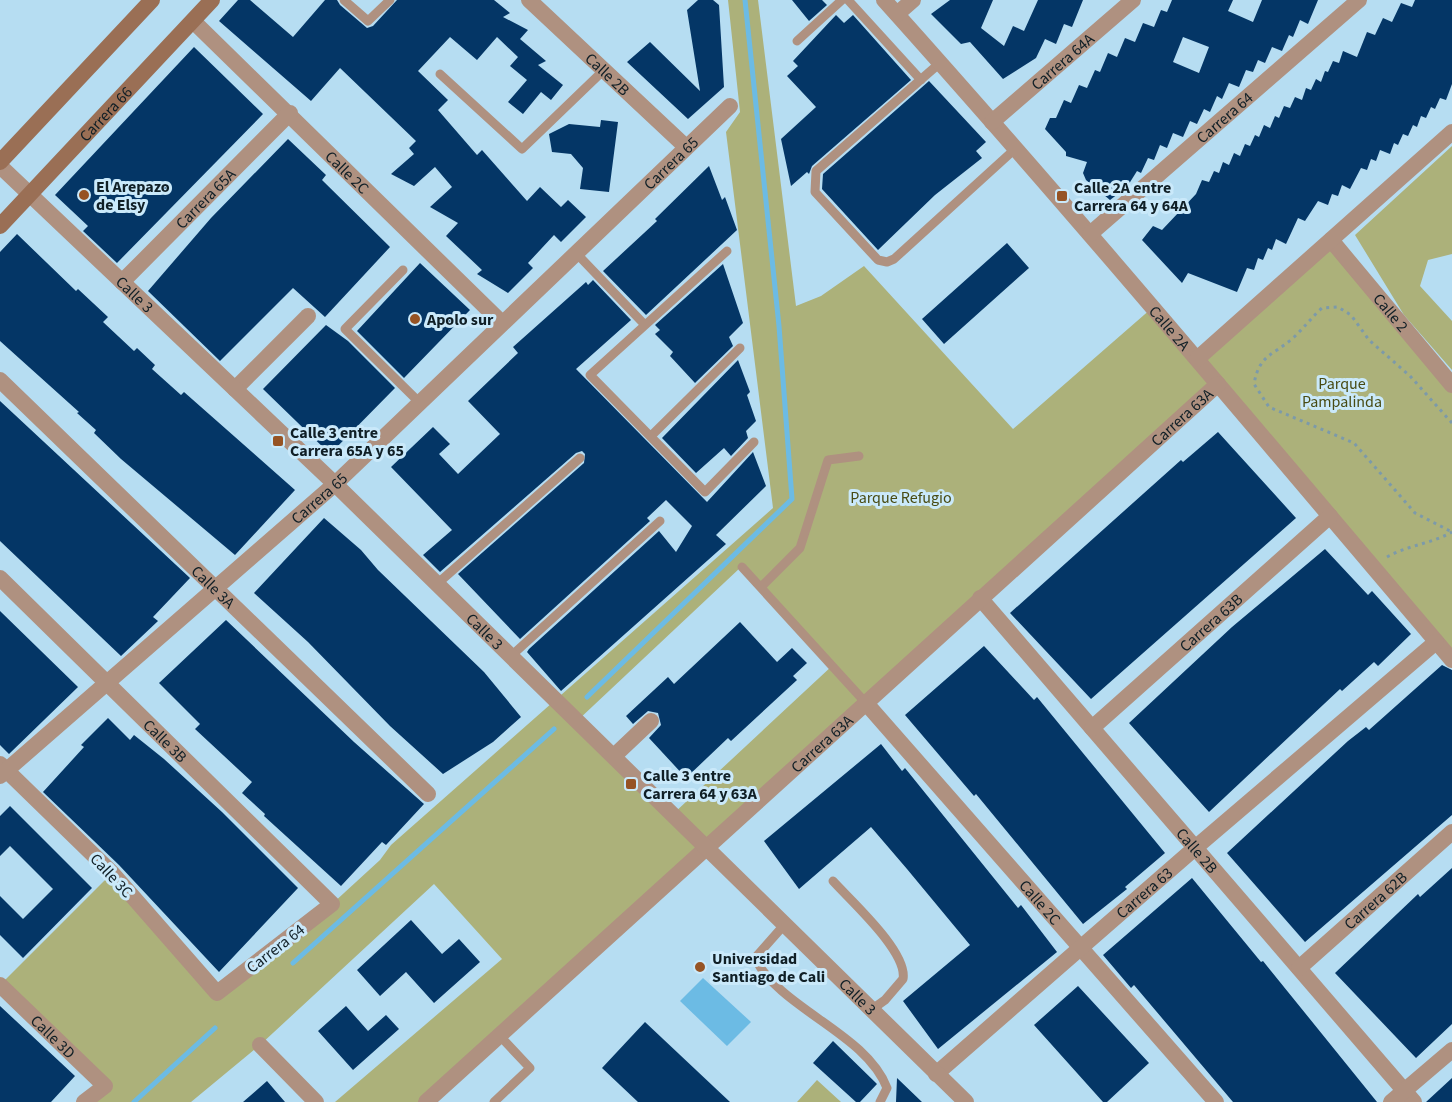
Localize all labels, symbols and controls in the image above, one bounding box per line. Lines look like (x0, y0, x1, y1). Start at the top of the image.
street label: Carrera 64A (1027, 28, 1100, 95)
street label: Calle 2B (580, 48, 634, 101)
street label: Carrera 66 (75, 82, 138, 147)
street label: Carrera 64 (1192, 87, 1258, 149)
street label: Carrera 65 (639, 132, 704, 195)
street label: Calle 2C (320, 146, 374, 199)
street label: Carrera 65A (171, 164, 241, 234)
place label: El Arepazo de Elsy (96, 176, 170, 216)
place label: Calle 2A entre Carrera 64 y 64A (1074, 177, 1189, 217)
marker: El Arepazo de Elsy (77, 188, 91, 202)
marker: Calle 2A entre Carrera 64 y 64A (1055, 189, 1069, 203)
street label: Calle 3 (111, 271, 158, 318)
street label: Calle 2 (1368, 289, 1413, 337)
street label: Calle 2A (1144, 301, 1195, 356)
place label: Apolo sur (426, 309, 494, 331)
marker: Apolo sur (408, 312, 422, 326)
park label: Parque Pampalinda (1302, 373, 1382, 413)
street label: Carrera 63A (1146, 383, 1219, 452)
place label: Calle 3 entre Carrera 65A y 65 (290, 422, 404, 462)
marker: Calle 3 entre Carrera 65A y 65 (271, 434, 285, 448)
street label: Carrera 65 (286, 468, 353, 530)
park label: Parque Refugio (850, 487, 952, 509)
street label: Calle 3A (186, 561, 240, 614)
street label: Carrera 63B (1175, 589, 1248, 657)
street label: Calle 3 (461, 608, 508, 655)
street label: Carrera 63A (786, 710, 859, 778)
street label: Calle 3B (138, 715, 192, 768)
place label: Calle 3 entre Carrera 64 y 63A (643, 765, 758, 805)
marker: Calle 3 entre Carrera 64 y 63A (624, 777, 638, 791)
street label: Calle 2B (1171, 823, 1222, 879)
street label: Calle 3C (85, 849, 138, 903)
street label: Carrera 63 (1112, 862, 1178, 924)
street label: Carrera 62B (1339, 867, 1412, 935)
street label: Calle 2C (1014, 875, 1066, 930)
street label: Carrera 64 (242, 919, 309, 979)
place label: Universidad Santiago de Cali (712, 948, 825, 988)
marker: Universidad Santiago de Cali (693, 960, 707, 974)
street label: Calle 3 (834, 974, 881, 1020)
street label: Calle 3D (25, 1010, 80, 1064)

